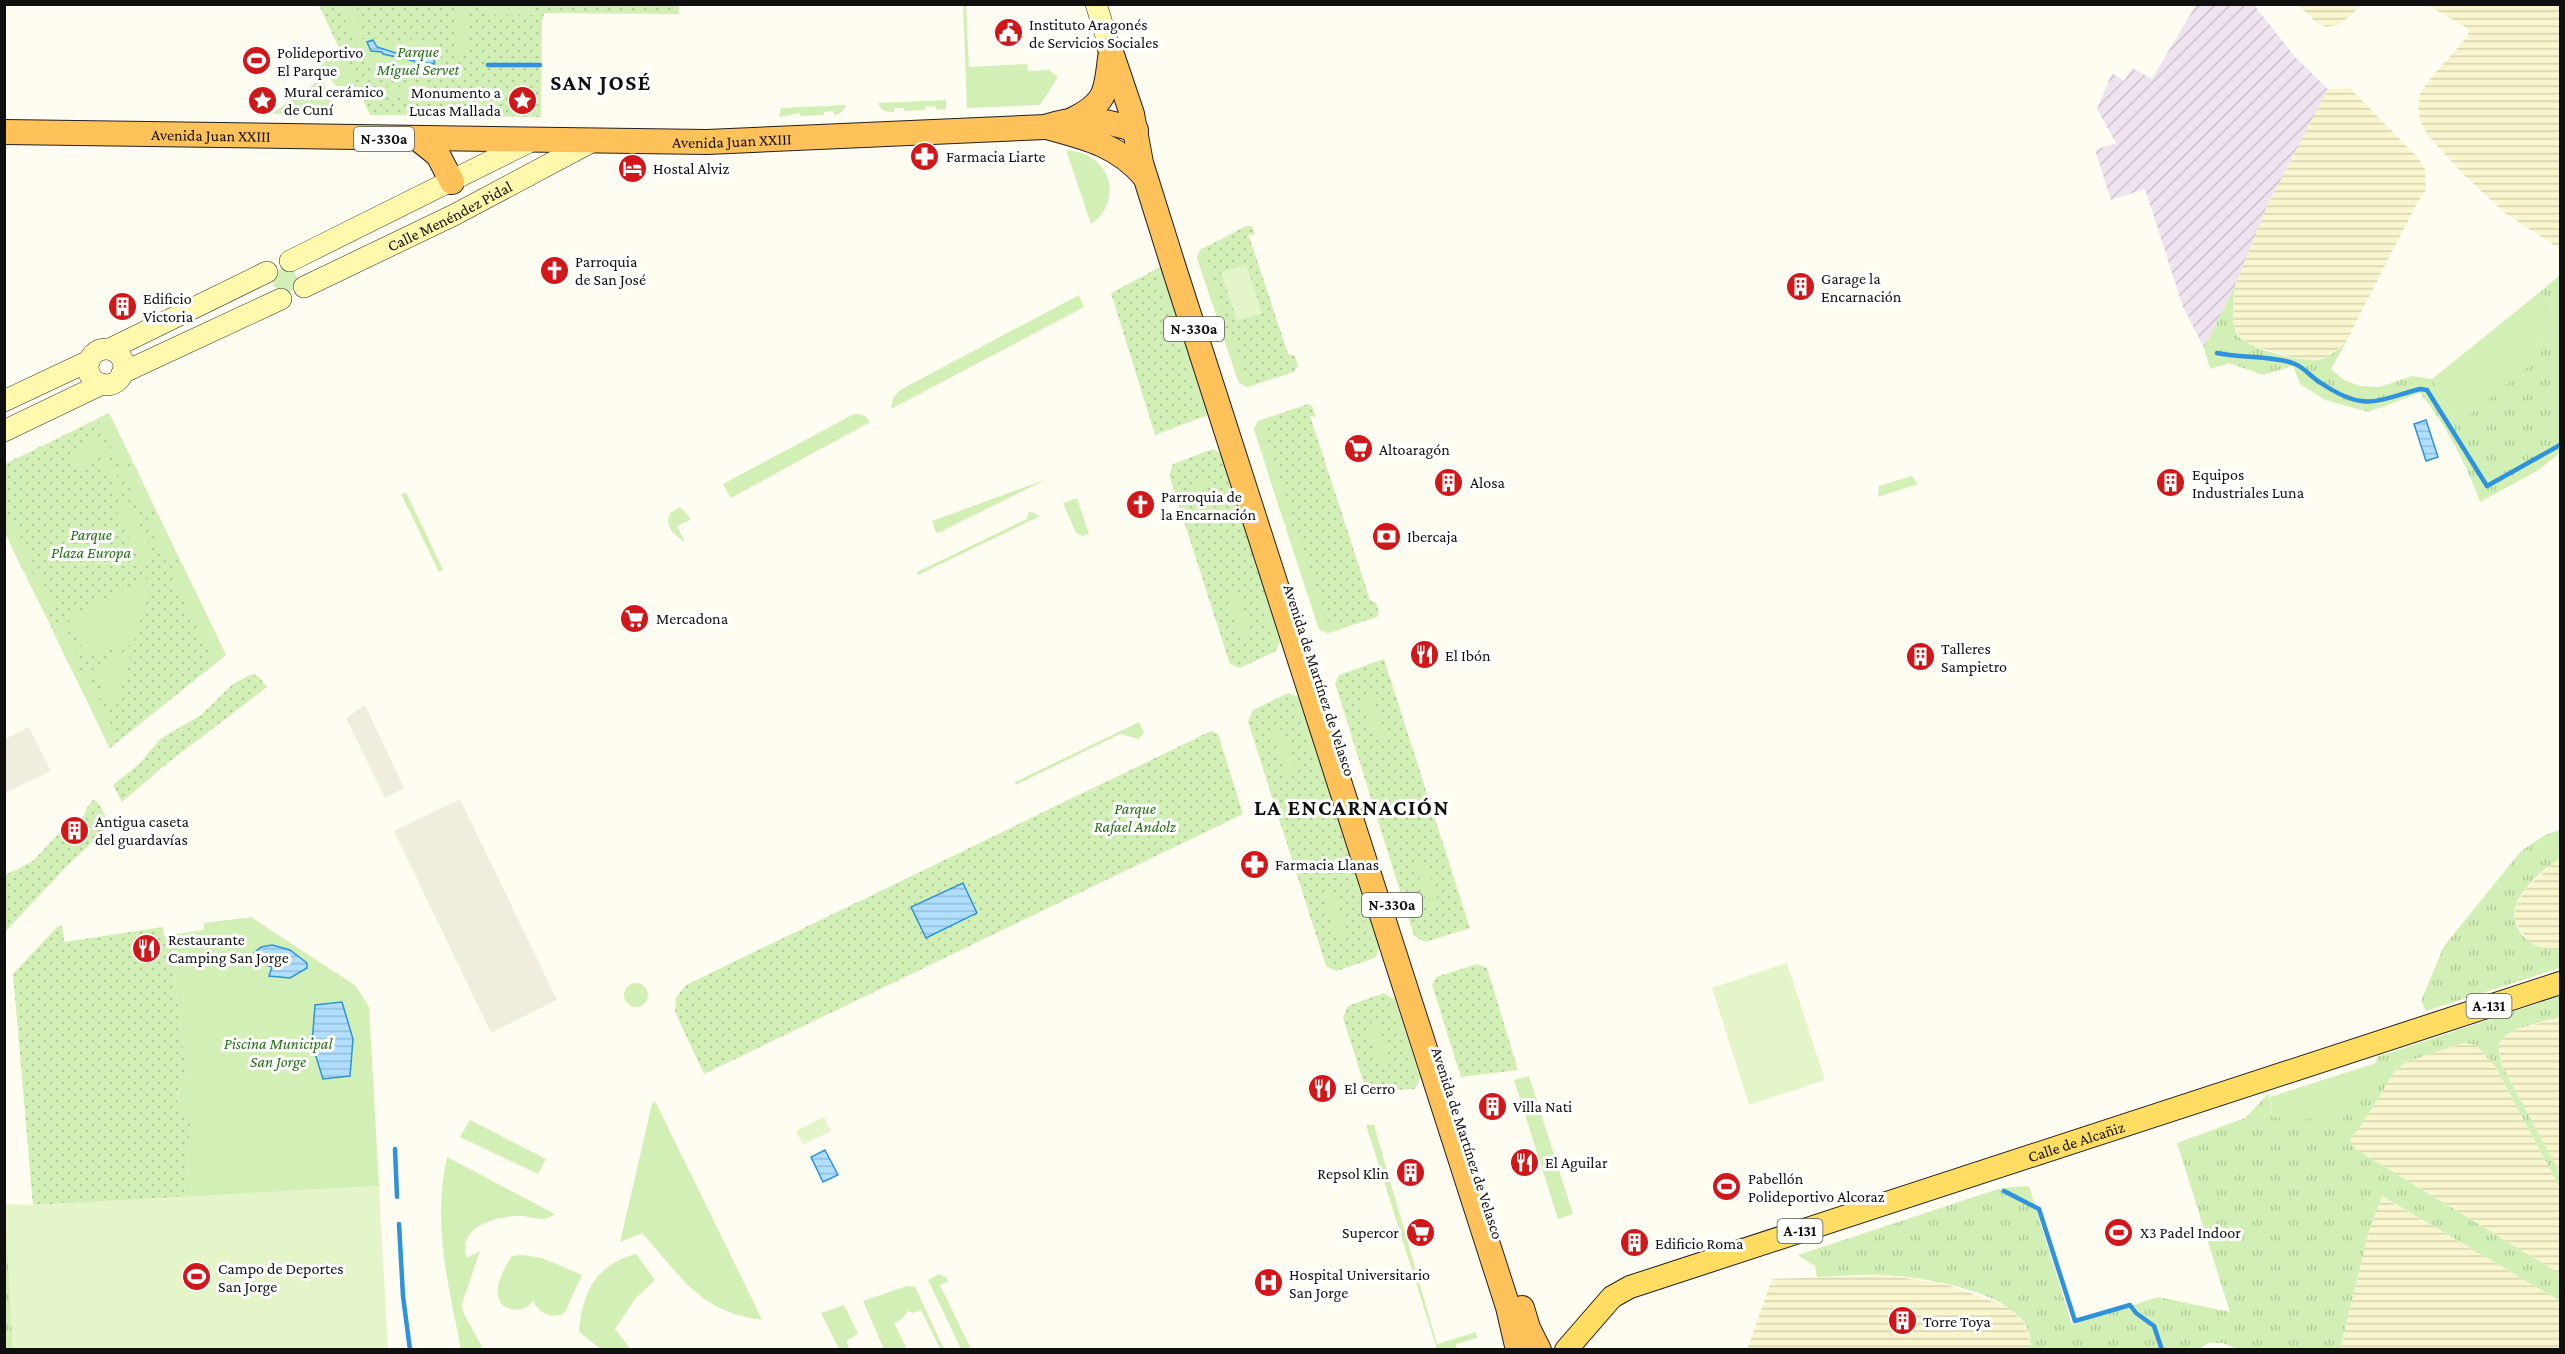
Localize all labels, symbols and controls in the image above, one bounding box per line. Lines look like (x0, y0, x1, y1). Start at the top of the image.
place label: Instituto Aragonés de Servicios Sociales (1029, 16, 1159, 51)
public building icon: Instituto Aragonés de Servicios Sociales (992, 17, 1024, 49)
park label: Parque Miguel Servet (376, 43, 460, 79)
place label: Polideportivo El Parque (277, 44, 363, 80)
sports icon: Polideportivo El Parque (240, 45, 272, 77)
district label: SAN JOSÉ (550, 70, 652, 95)
place label: Mural cerámico de Cuní (284, 83, 384, 118)
place icon: Mural cerámico de Cuní (247, 84, 279, 116)
place label: Monumento a Lucas Mallada (409, 84, 502, 119)
place icon: Monumento a Lucas Mallada (506, 85, 538, 117)
street label: Avenida Juan XXIII (151, 126, 271, 145)
road number: N-330a (354, 127, 414, 151)
street label: Avenida Juan XXIII (672, 130, 792, 151)
pharmacy icon: Farmacia Liarte (909, 140, 941, 172)
place label: Farmacia Liarte (946, 148, 1046, 165)
hotel icon: Hostal Alviz (616, 152, 648, 184)
place label: Hostal Alviz (653, 160, 729, 177)
street label: Calle Menéndez Pidal (385, 178, 515, 255)
place label: Parroquia de San José (575, 253, 646, 289)
church icon: Parroquia de San José (538, 254, 570, 286)
place label: Garage la Encarnación (1821, 270, 1902, 305)
building icon: Garage la Encarnación (1784, 271, 1816, 303)
place label: Edificio Victoria (143, 290, 194, 325)
building icon: Edificio Victoria (106, 291, 138, 323)
road number: N-330a (1164, 317, 1224, 341)
supermarket icon: Altoaragón (1342, 433, 1374, 465)
place label: Altoaragón (1379, 441, 1450, 459)
building icon: Alosa (1433, 466, 1465, 498)
place label: Equipos Industriales Luna (2192, 466, 2305, 501)
building icon: Equipos Industriales Luna (2155, 467, 2187, 499)
place label: Alosa (1470, 474, 1506, 491)
place label: Parroquia de la Encarnación (1161, 488, 1256, 523)
church icon: Parroquia de la Encarnación (1124, 489, 1156, 521)
bank icon: Ibercaja (1370, 520, 1402, 552)
park label: Parque Plaza Europa (51, 526, 131, 562)
place label: Ibercaja (1407, 528, 1458, 546)
street label: Avenida de Martínez de Velasco (1280, 582, 1359, 778)
supermarket icon: Mercadona (619, 602, 651, 634)
place label: Mercadona (656, 610, 729, 627)
restaurant icon: El Ibón (1408, 639, 1440, 671)
place label: Talleres Sampietro (1941, 640, 2007, 676)
building icon: Talleres Sampietro (1904, 641, 1936, 673)
place label: El Ibón (1445, 647, 1491, 664)
district label: LA ENCARNACIÓN (1254, 795, 1450, 820)
park label: Parque Rafael Andolz (1094, 800, 1177, 836)
place label: Antigua caseta del guardavías (95, 813, 189, 849)
building icon: Antigua caseta del guardavías (58, 814, 90, 846)
pharmacy icon: Farmacia Llanas (1238, 848, 1270, 880)
place label: Farmacia Llanas (1275, 856, 1379, 873)
road number: N-330a (1362, 893, 1422, 917)
place label: Restaurante Camping San Jorge (168, 931, 289, 967)
restaurant icon: Restaurante Camping San Jorge (131, 932, 163, 964)
road number: A-131 (2466, 994, 2512, 1018)
park label: Piscina Municipal San Jorge (224, 1035, 333, 1071)
street label: Avenida de Martínez de Velasco (1428, 1045, 1507, 1241)
restaurant icon: El Cerro (1307, 1072, 1339, 1104)
place label: El Cerro (1344, 1080, 1395, 1097)
building icon: Villa Nati (1476, 1090, 1508, 1122)
place label: Villa Nati (1513, 1098, 1572, 1115)
street label: Calle de Alcañiz (2026, 1118, 2127, 1165)
restaurant icon: El Aguilar (1508, 1146, 1540, 1178)
place label: El Aguilar (1545, 1154, 1608, 1172)
building icon: Repsol Klin (1394, 1157, 1426, 1189)
place label: Repsol Klin (1317, 1165, 1389, 1183)
place label: Pabellón Polideportivo Alcoraz (1748, 1170, 1885, 1206)
sports icon: Pabellón Polideportivo Alcoraz (1711, 1171, 1743, 1203)
supermarket icon: Supercor (1404, 1216, 1436, 1248)
sports icon: X3 Padel Indoor (2103, 1216, 2135, 1248)
road number: A-131 (1778, 1219, 1822, 1243)
place label: Supercor (1342, 1224, 1399, 1242)
place label: X3 Padel Indoor (2140, 1224, 2241, 1241)
building icon: Edificio Roma (1618, 1227, 1650, 1259)
place label: Edificio Roma (1655, 1235, 1744, 1252)
place label: Campo de Deportes San Jorge (218, 1260, 344, 1296)
sports icon: Campo de Deportes San Jorge (181, 1261, 213, 1293)
place label: Hospital Universitario San Jorge (1289, 1266, 1430, 1302)
hospital icon: Hospital Universitario San Jorge (1252, 1267, 1284, 1299)
building icon: Torre Toya (1886, 1305, 1918, 1337)
place label: Torre Toya (1923, 1313, 1991, 1331)

